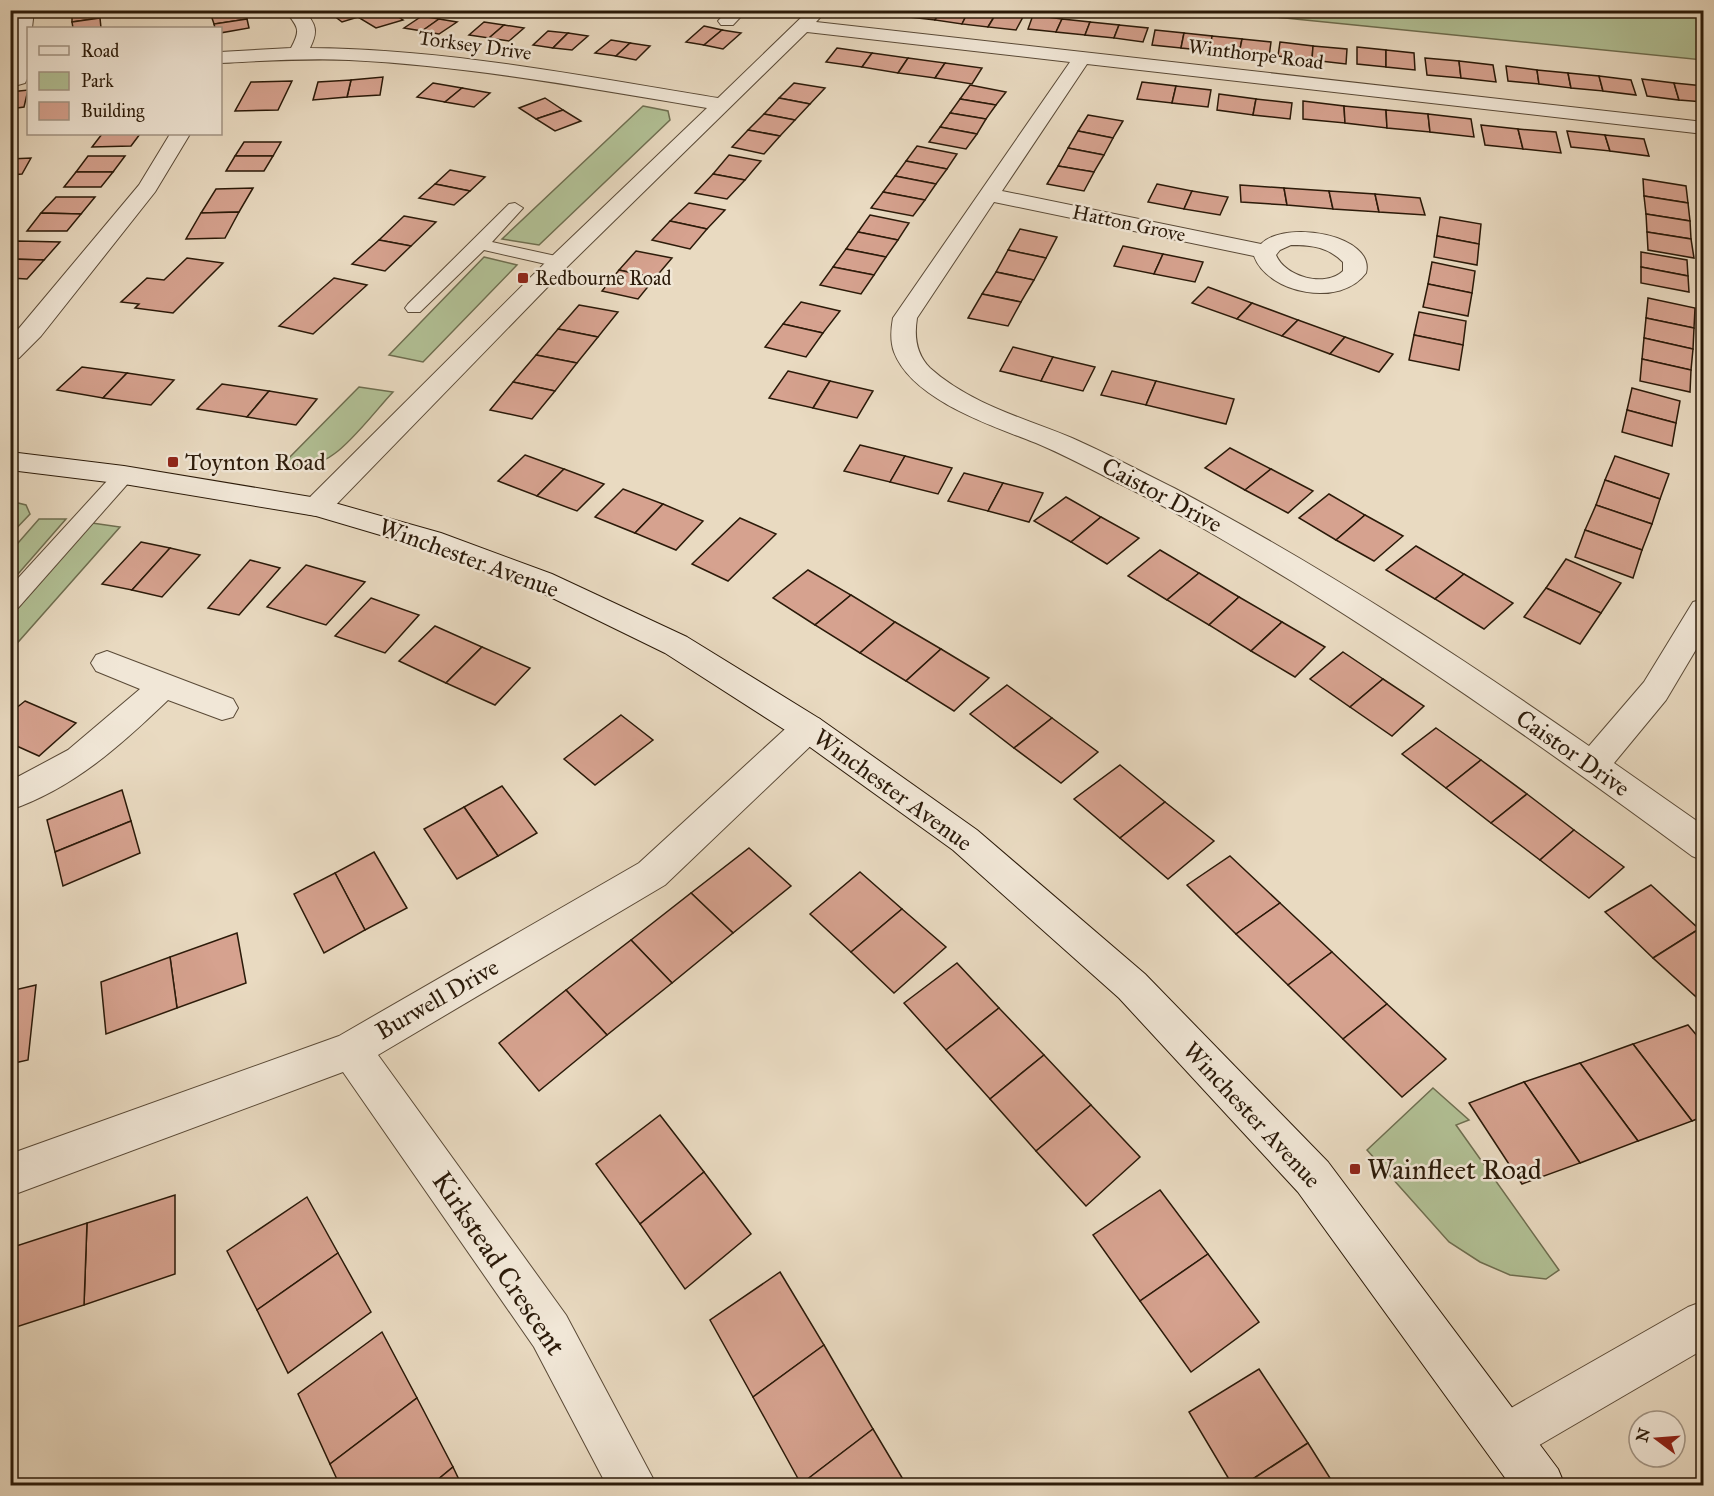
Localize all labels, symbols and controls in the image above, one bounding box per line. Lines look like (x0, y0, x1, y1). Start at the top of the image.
street label: Torksey Drive (417, 25, 533, 65)
legend (27, 27, 222, 135)
street label: Winthorpe Road (1187, 34, 1325, 74)
text: Road (81, 40, 119, 62)
text: Park (81, 70, 114, 92)
text: Building (81, 100, 145, 123)
street label: Hatton Grove (1070, 199, 1188, 247)
place label: Redbourne Road (535, 266, 672, 290)
marker: Redbourne Road (516, 271, 530, 285)
place label: Toynton Road (185, 447, 326, 477)
street label: Caistor Drive (1097, 451, 1227, 539)
marker: Toynton Road (166, 455, 180, 469)
street label: Winchester Avenue (375, 512, 563, 604)
street label: Caistor Drive (1510, 703, 1636, 803)
street label: Winchester Avenue (808, 722, 978, 858)
street label: Burwell Drive (370, 952, 504, 1046)
street label: Winchester Avenue (1177, 1036, 1327, 1194)
place label: Wainfleet Road (1367, 1152, 1542, 1187)
marker: Wainfleet Road (1348, 1162, 1362, 1176)
street label: Kirkstead Crescent (425, 1164, 573, 1362)
north arrow (1627, 1409, 1687, 1469)
text: N (1632, 1425, 1654, 1444)

